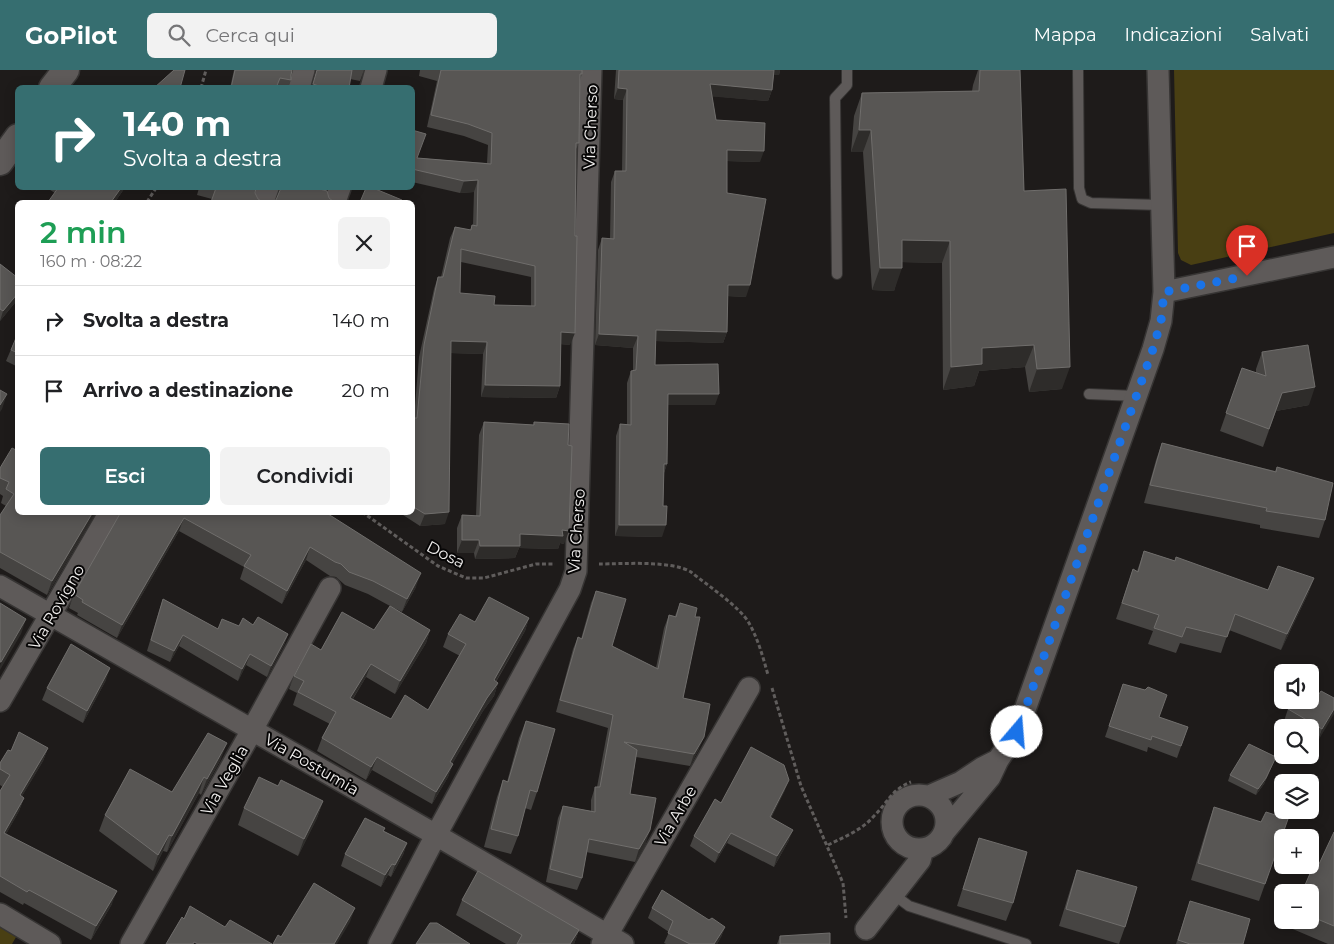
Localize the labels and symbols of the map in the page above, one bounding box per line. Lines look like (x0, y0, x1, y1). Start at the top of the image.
street label: Via Cherso (580, 84, 601, 170)
pin (1226, 225, 1268, 276)
street label: Via Cherso (564, 488, 589, 574)
street label: Dosa (423, 537, 468, 572)
street label: Via Rovigno (24, 561, 88, 653)
position arrow (990, 705, 1042, 757)
street label: Via Postumia (261, 730, 362, 799)
street label: Via Veglia (197, 742, 252, 819)
street label: Via Arbe (650, 782, 700, 850)

